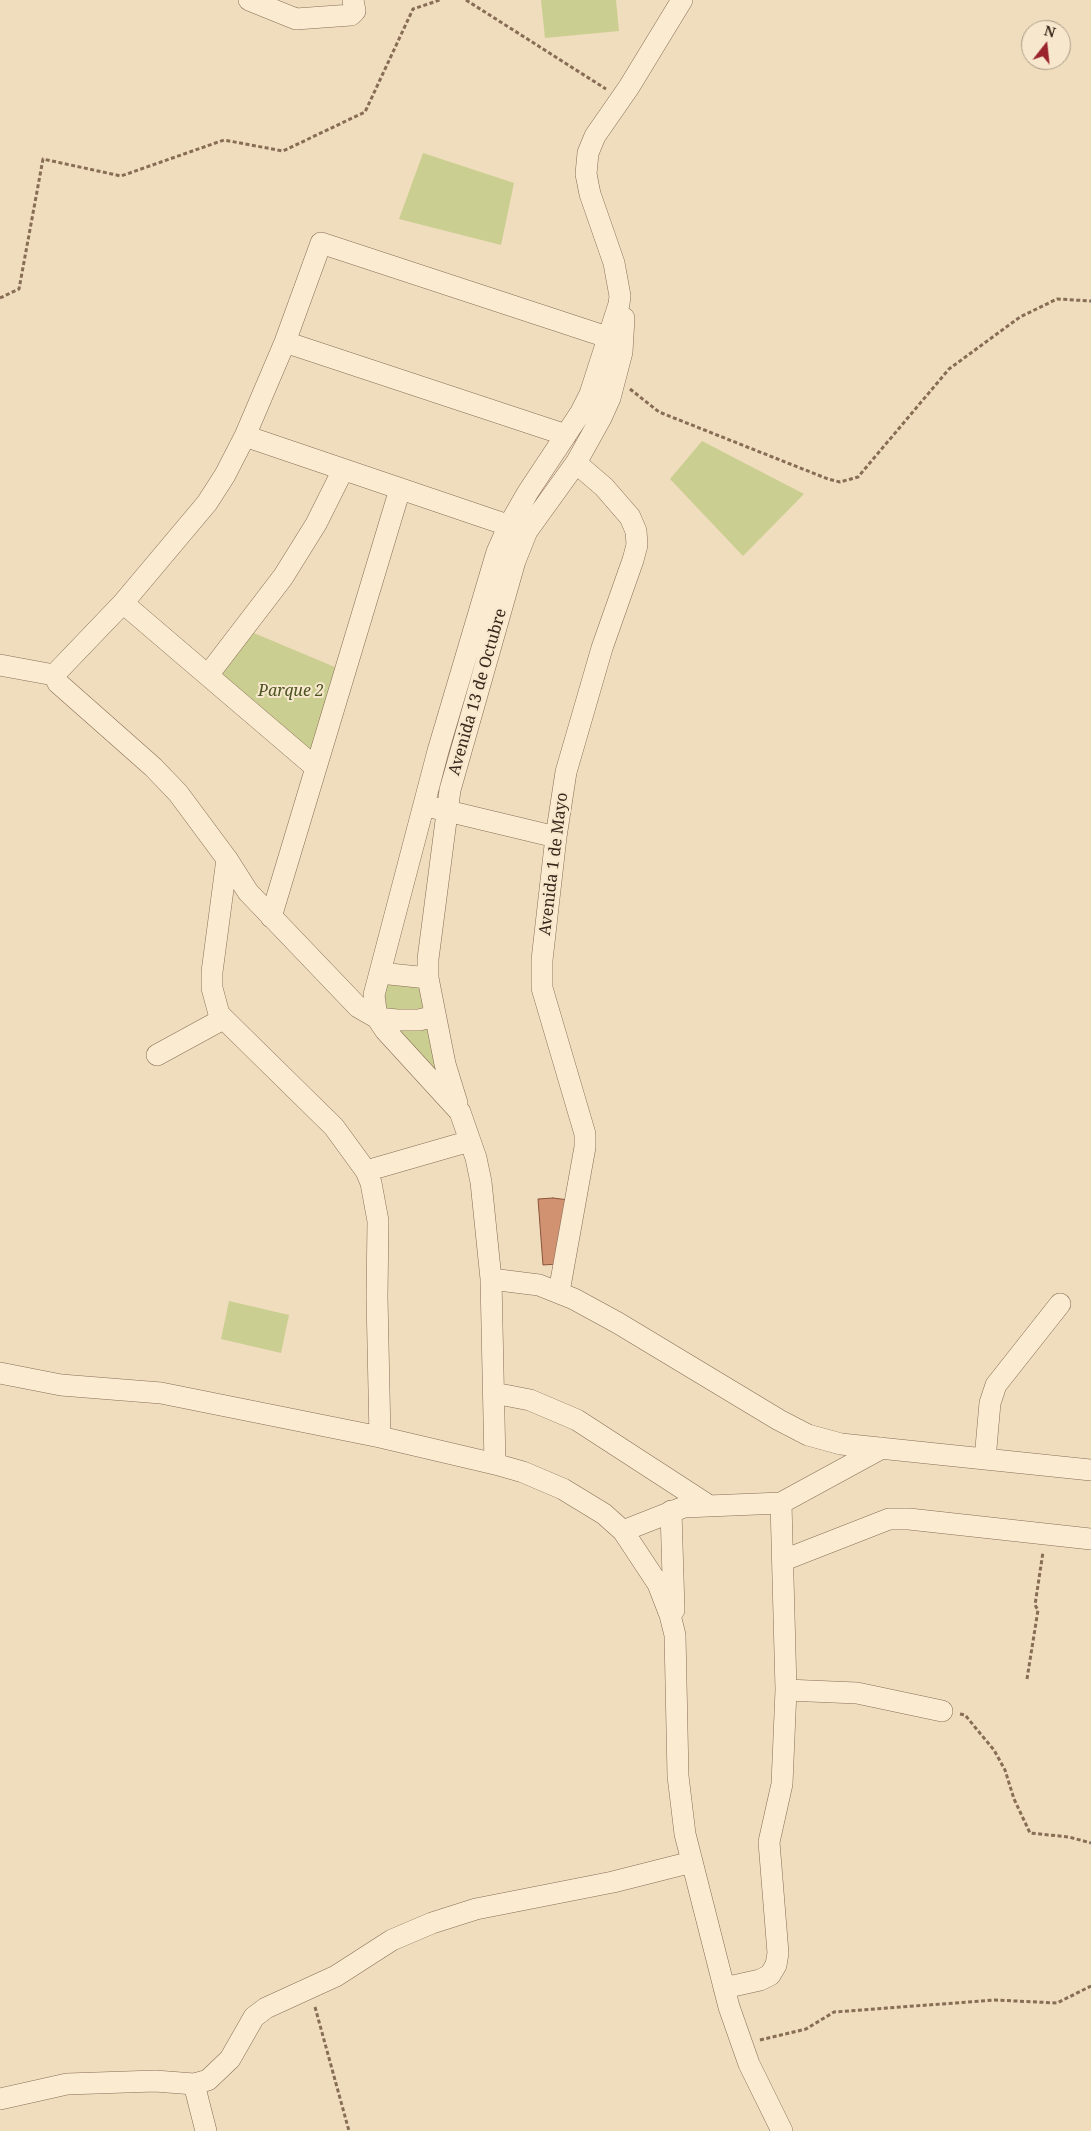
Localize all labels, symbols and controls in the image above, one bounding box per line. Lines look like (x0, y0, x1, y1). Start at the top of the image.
north arrow (1021, 20, 1071, 70)
text: N (1042, 20, 1058, 42)
street label: Avenida 13 de Octubre (445, 606, 511, 778)
park label: Parque 2 (258, 681, 324, 701)
street label: Avenida 1 de Mayo (536, 791, 572, 937)

